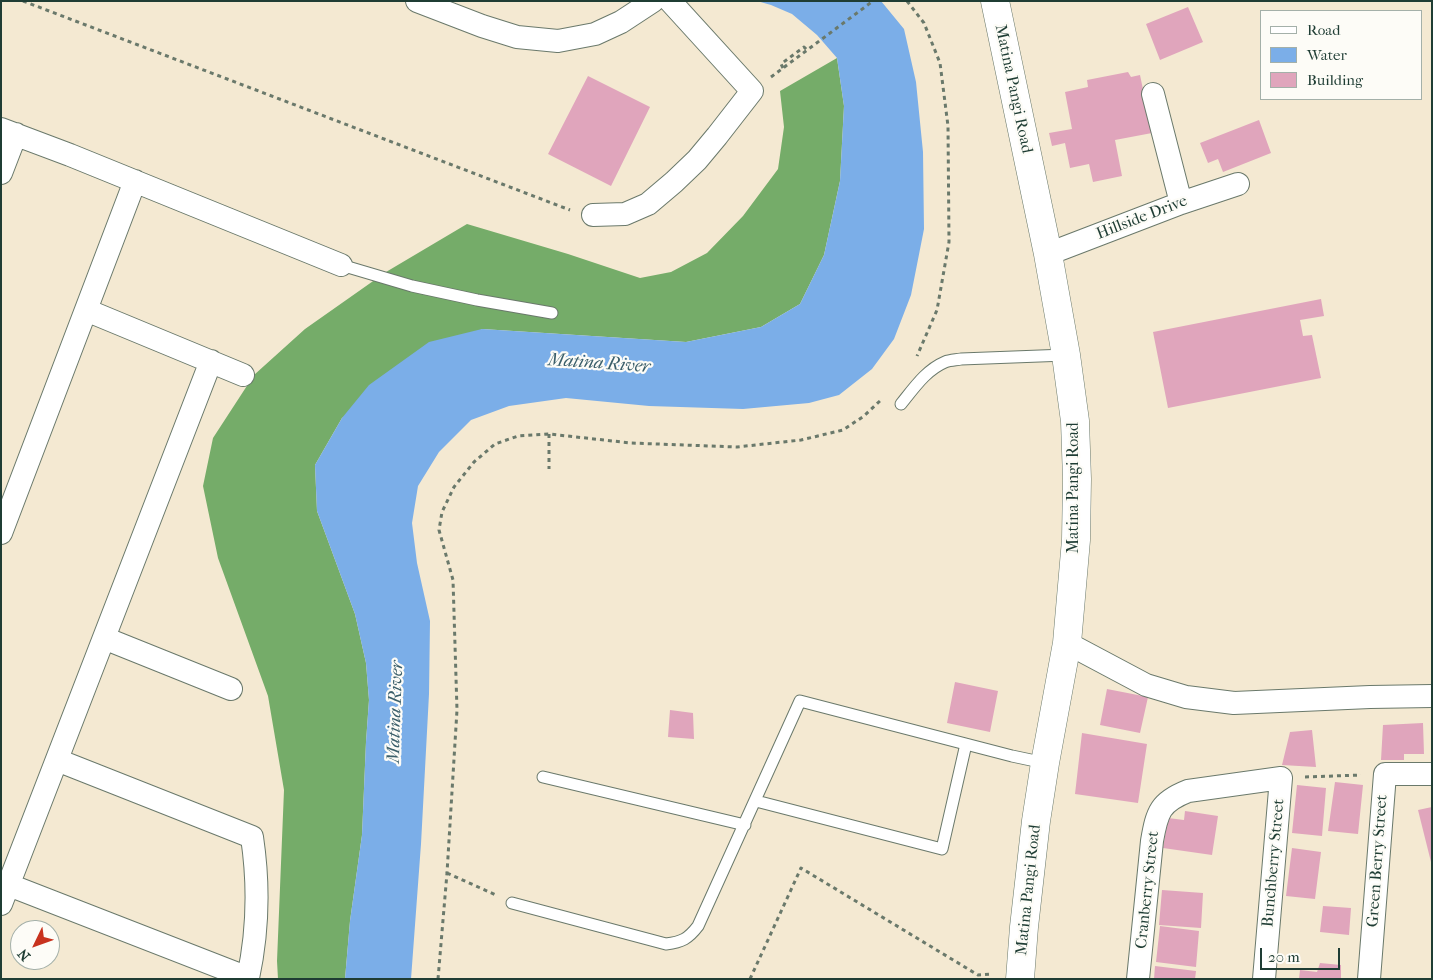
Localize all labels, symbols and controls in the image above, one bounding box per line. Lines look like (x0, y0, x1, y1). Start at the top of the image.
legend (1260, 10, 1423, 100)
text: Road (1307, 21, 1340, 39)
street label: Matina Pangi Road (990, 23, 1036, 155)
text: Water (1307, 46, 1347, 64)
text: Building (1307, 71, 1363, 89)
street label: Hillside Drive (1094, 192, 1190, 244)
water label: Matina River (547, 350, 651, 378)
street label: Matina Pangi Road (1064, 422, 1084, 554)
water label: Matina River (383, 661, 409, 763)
street label: Green Berry Street (1364, 794, 1392, 928)
street label: Bunchberry Street (1259, 798, 1289, 928)
street label: Matina Pangi Road (1013, 824, 1045, 956)
street label: Cranberry Street (1132, 830, 1164, 950)
north arrow (10, 920, 60, 970)
scale bar (1263, 938, 1343, 970)
text: N (14, 945, 34, 964)
text: 20 m (1268, 948, 1300, 966)

